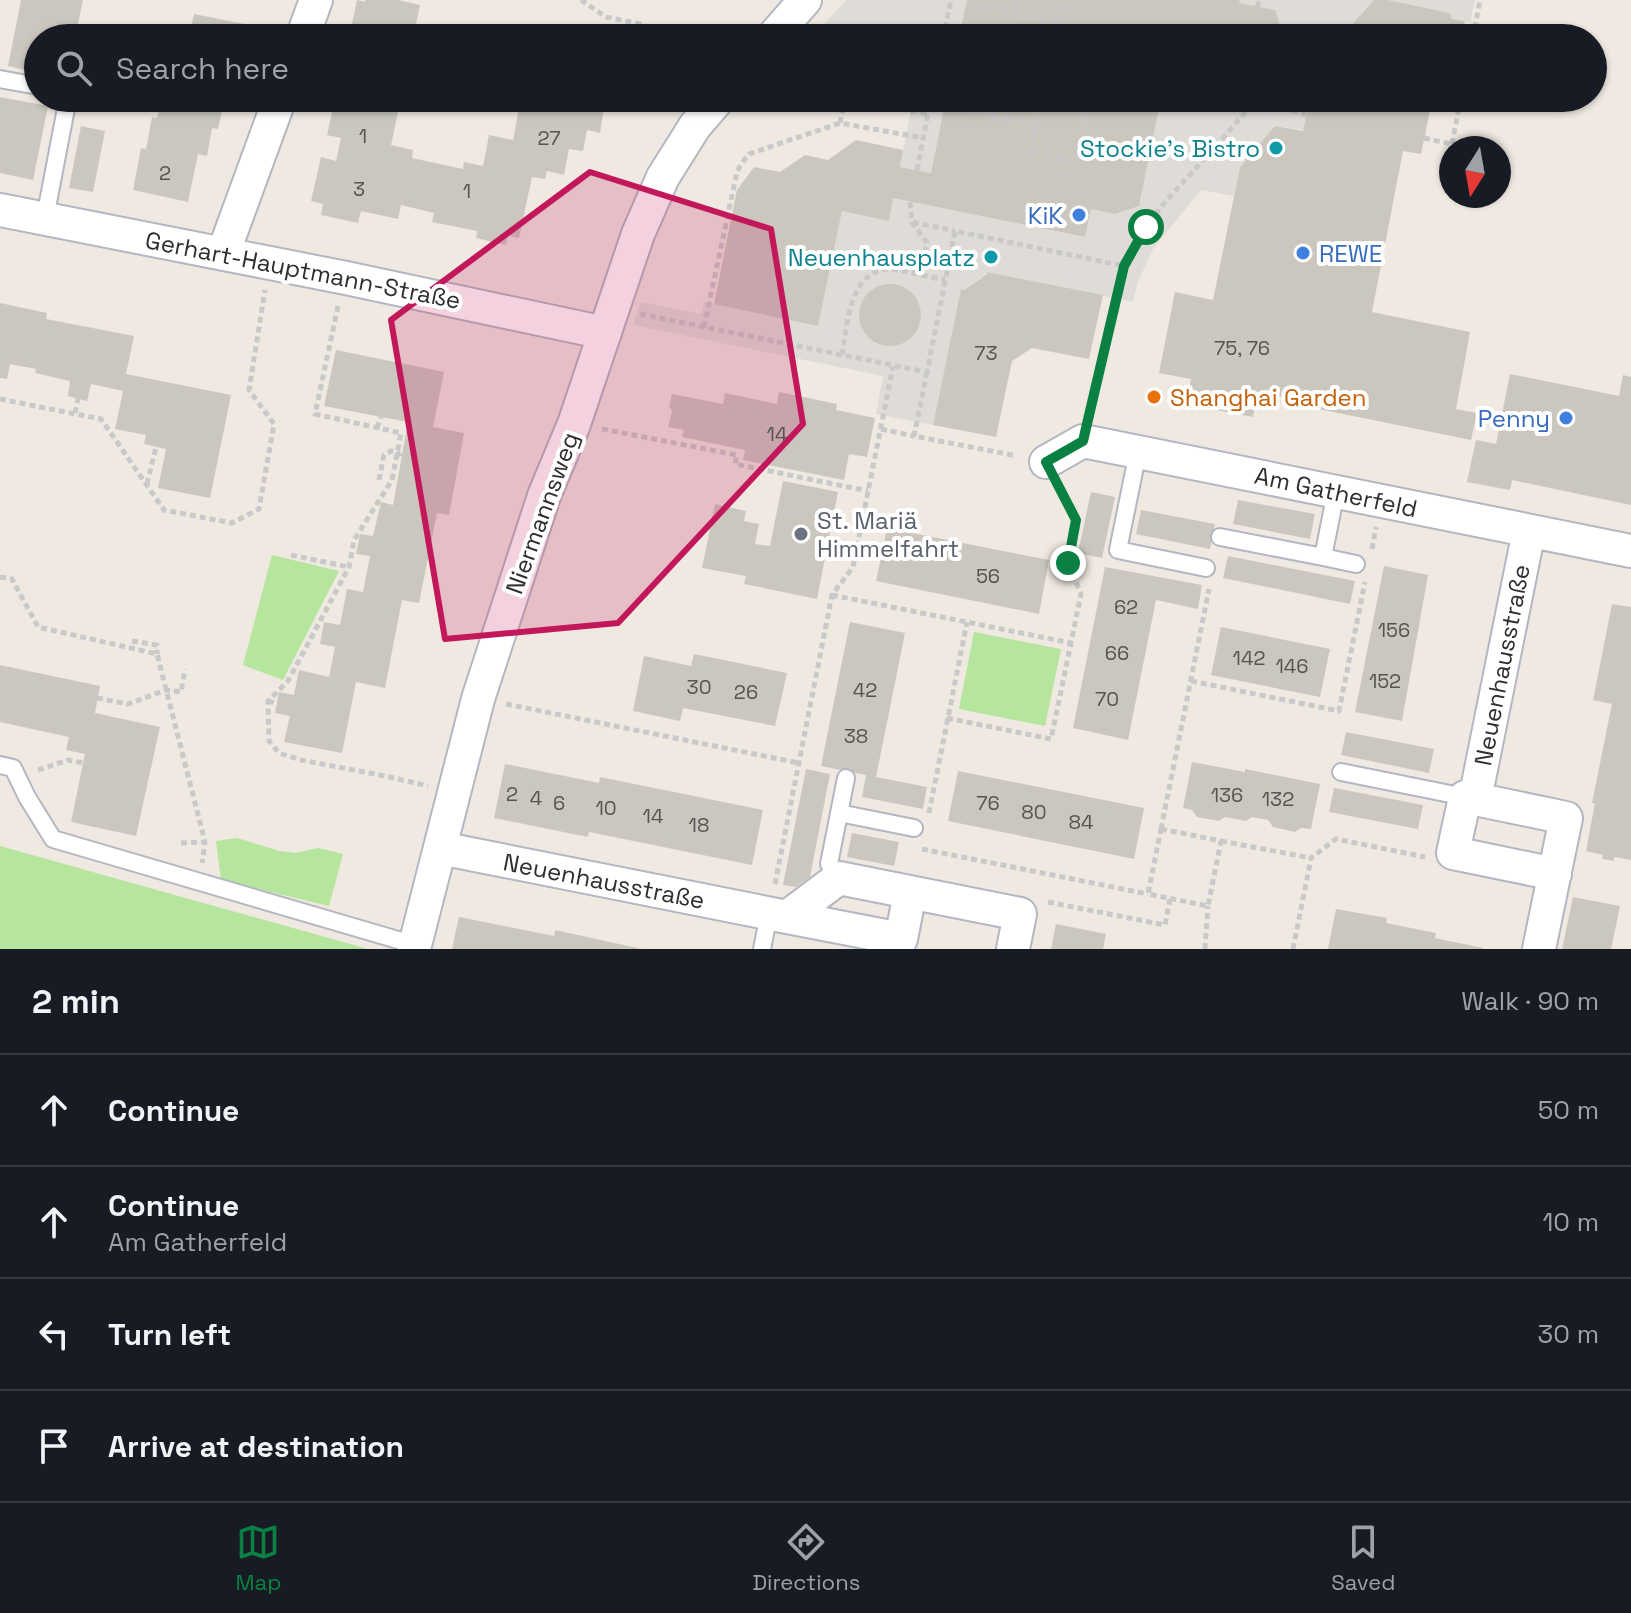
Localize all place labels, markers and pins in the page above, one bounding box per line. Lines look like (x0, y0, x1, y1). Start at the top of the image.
place label: Stockie's Bistro (1080, 133, 1260, 164)
marker: Stockie's Bistro (1267, 139, 1285, 157)
place label: KiK (1028, 200, 1063, 231)
marker: KiK (1070, 206, 1088, 224)
place label: REWE (1319, 238, 1382, 269)
place label: Neuenhausplatz (788, 242, 975, 273)
marker: REWE (1294, 244, 1312, 262)
marker: Neuenhausplatz (982, 248, 1000, 266)
place label: Shanghai Garden (1170, 382, 1367, 413)
marker: Shanghai Garden (1145, 388, 1163, 406)
place label: Penny (1478, 403, 1550, 434)
marker: Penny (1557, 409, 1575, 427)
place label: St. Mariä Himmelfahrt (817, 505, 959, 564)
marker: St. Mariä Himmelfahrt (792, 525, 810, 543)

